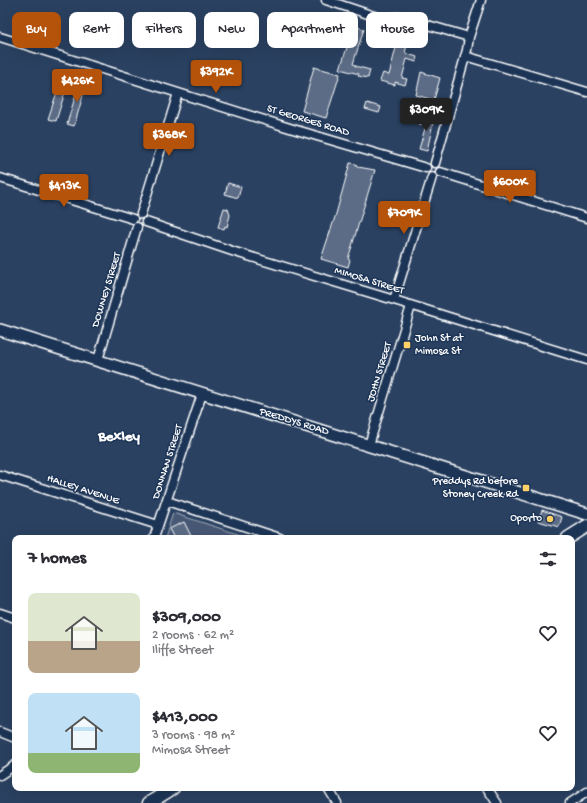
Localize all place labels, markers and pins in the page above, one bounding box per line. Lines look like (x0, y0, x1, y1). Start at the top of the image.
pin: $392K (188, 60, 244, 94)
pin: $426K (49, 69, 105, 103)
pin: $309K (398, 98, 454, 132)
pin: $368K (141, 123, 197, 157)
pin: $600K (482, 170, 538, 204)
pin: $413K (36, 174, 92, 208)
pin: $709K (376, 201, 432, 235)
place label: John St at Mimosa St (415, 333, 465, 358)
marker: John St at Mimosa St (402, 340, 412, 350)
place label: Preddys Rd before Stoney Creek Rd (431, 475, 520, 501)
marker: Preddys Rd before Stoney Creek Rd (521, 483, 531, 493)
place label: Oporto (510, 513, 542, 525)
marker: Oporto (545, 514, 555, 524)

